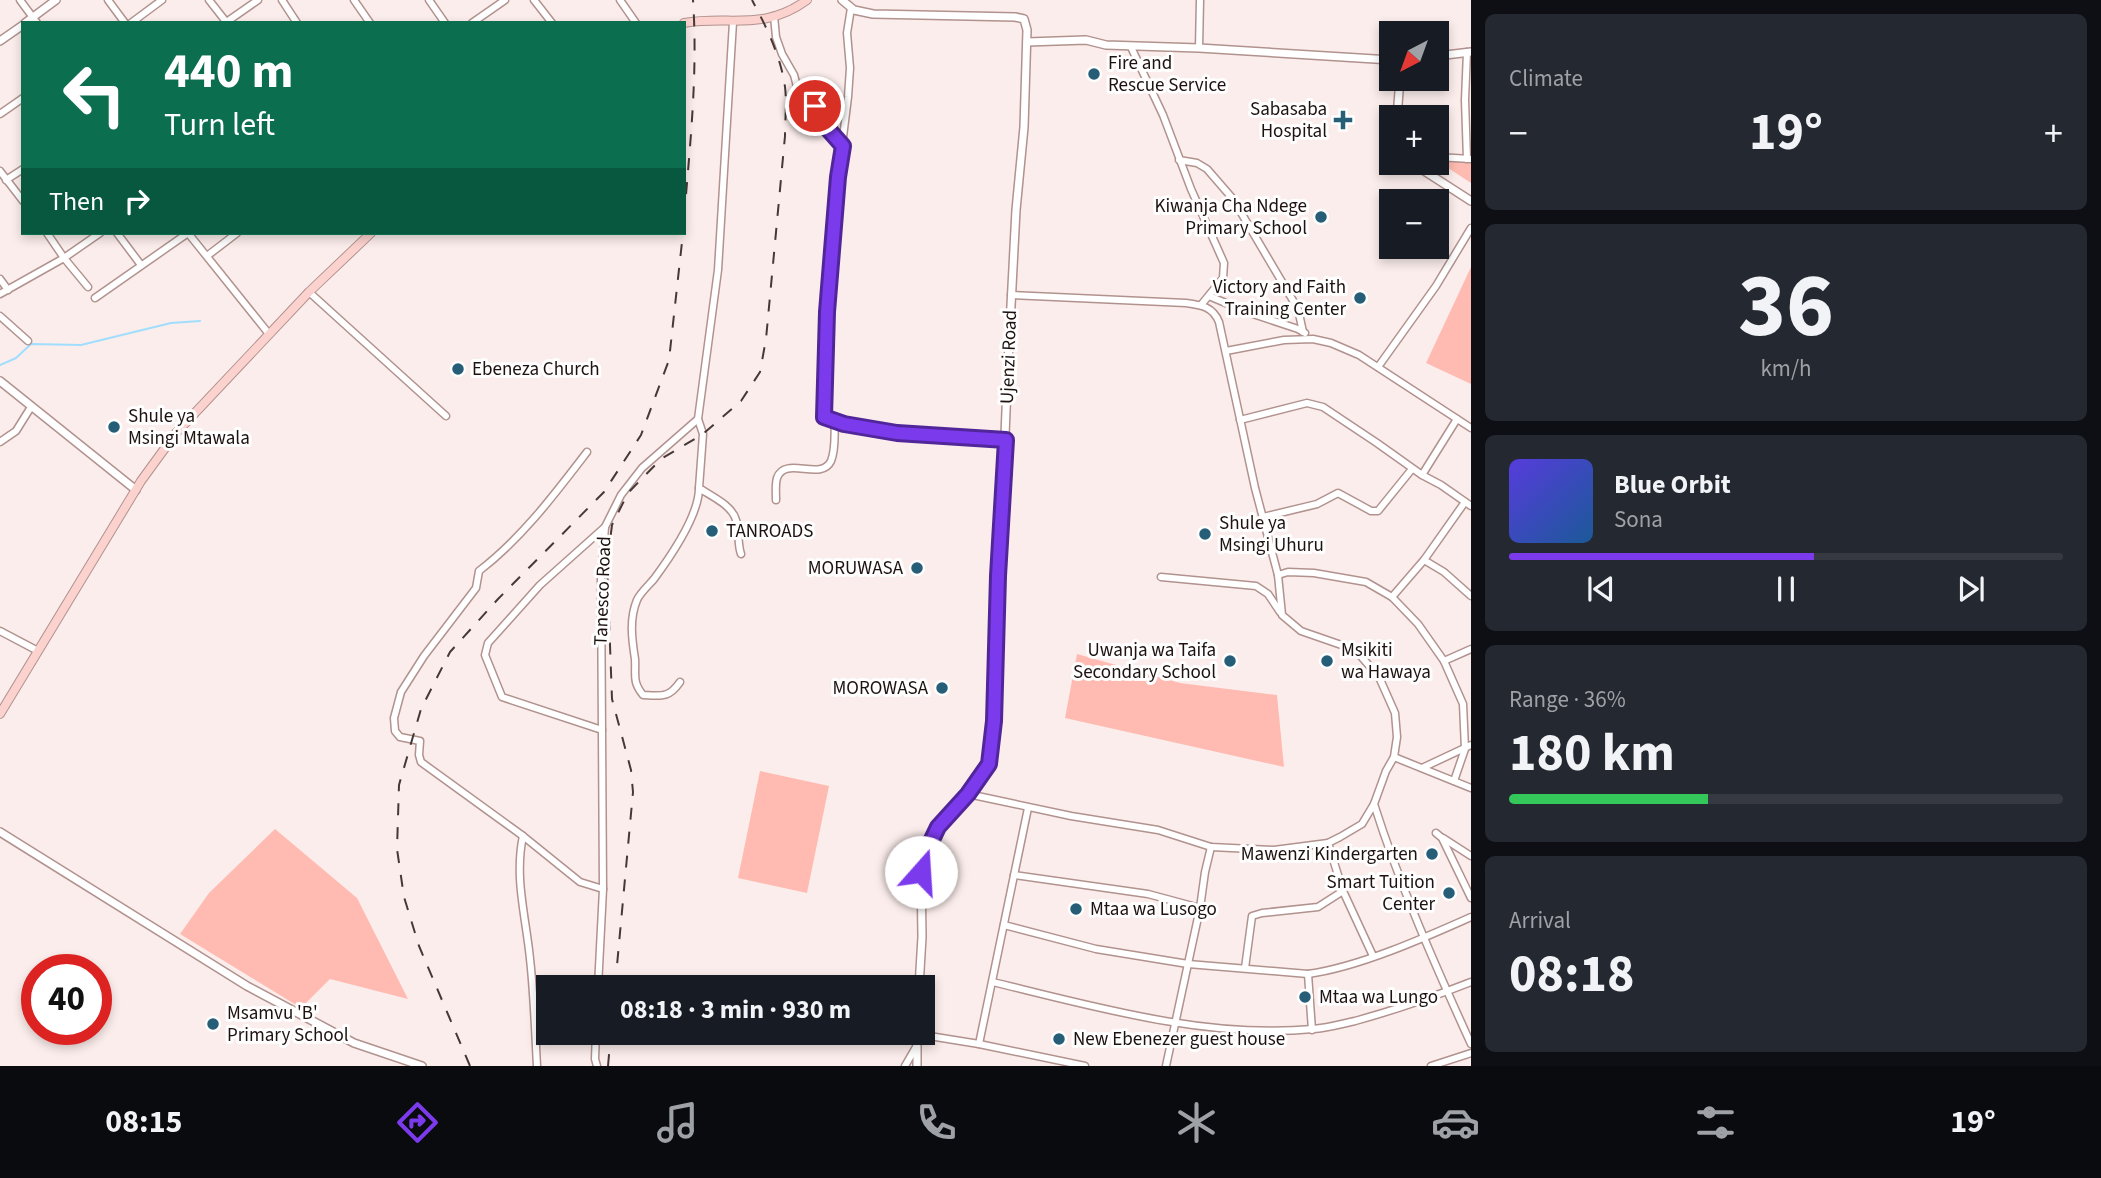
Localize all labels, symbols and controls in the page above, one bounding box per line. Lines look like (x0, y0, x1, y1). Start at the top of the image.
north arrow (1379, 21, 1449, 91)
map controls (1379, 21, 1449, 259)
text: 440 m (164, 37, 293, 107)
icon: left (49, 49, 140, 140)
place label: Fire and Rescue Service (1108, 50, 1226, 99)
text: Climate (1509, 62, 1583, 95)
marker: Fire and Rescue Service (1086, 66, 1102, 82)
pin (785, 76, 845, 136)
icon: arrive (796, 87, 834, 125)
place label: Sabasaba Hospital (1250, 96, 1327, 145)
text: 19° (1749, 96, 1823, 170)
text: Turn left (164, 102, 275, 148)
button: + (1379, 105, 1449, 175)
text: − (1509, 107, 1528, 161)
text: + (2044, 107, 2063, 161)
marker: Sabasaba Hospital (1333, 110, 1353, 130)
icon: right (118, 182, 156, 220)
text: Then (49, 183, 104, 220)
button: − (1379, 189, 1449, 259)
place label: Kiwanja Cha Ndege Primary School (1154, 193, 1307, 242)
marker: Kiwanja Cha Ndege Primary School (1313, 209, 1329, 225)
text: 36 (1738, 242, 1834, 371)
place label: Victory and Faith Training Center (1213, 274, 1346, 323)
marker: Victory and Faith Training Center (1352, 290, 1368, 306)
street label: Ujenzi Road (994, 310, 1024, 404)
text: km/h (1760, 352, 1812, 385)
place label: Ebeneza Church (472, 356, 600, 383)
marker: Ebeneza Church (450, 361, 466, 377)
place label: Shule ya Msingi Mtawala (128, 403, 250, 452)
marker: Shule ya Msingi Mtawala (106, 419, 122, 435)
text: Blue Orbit (1614, 466, 1731, 503)
text: Sona (1614, 503, 1663, 536)
place label: Shule ya Msingi Uhuru (1219, 510, 1324, 559)
place label: TANROADS (726, 518, 813, 545)
marker: TANROADS (704, 523, 720, 539)
marker: Shule ya Msingi Uhuru (1197, 526, 1213, 542)
street label: Tanesco Road (588, 536, 618, 646)
place label: MORUWASA (808, 555, 904, 582)
marker: MORUWASA (909, 560, 925, 576)
icon: previous (1582, 570, 1620, 608)
icon: pause (1767, 570, 1805, 608)
icon: next (1952, 570, 1990, 608)
place label: Uwanja wa Taifa Secondary School (1073, 637, 1216, 686)
place label: Msikiti wa Hawaya (1341, 637, 1431, 686)
marker: Uwanja wa Taifa Secondary School (1222, 653, 1238, 669)
marker: Msikiti wa Hawaya (1319, 653, 1335, 669)
place label: MOROWASA (833, 675, 929, 702)
marker: MOROWASA (934, 680, 950, 696)
text: Range · 36% (1509, 683, 1626, 716)
text: 180 km (1509, 717, 1675, 791)
position arrow (884, 835, 958, 909)
place label: Mawenzi Kindergarten (1241, 841, 1418, 868)
marker: Mawenzi Kindergarten (1424, 846, 1440, 862)
place label: Smart Tuition Center (1327, 869, 1435, 918)
marker: Smart Tuition Center (1441, 885, 1457, 901)
place label: Mtaa wa Lusogo (1090, 896, 1217, 923)
marker: Mtaa wa Lusogo (1068, 901, 1084, 917)
text: Arrival (1509, 904, 1571, 937)
text: 08:18 (1509, 938, 1634, 1012)
speed limit sign: 40 (21, 954, 112, 1045)
place label: Mtaa wa Lungo (1319, 984, 1438, 1011)
marker: Mtaa wa Lungo (1297, 989, 1313, 1005)
text: 08:18 · 3 min · 930 m (620, 991, 851, 1028)
place label: Msamvu 'B' Primary School (227, 1000, 349, 1049)
marker: Msamvu 'B' Primary School (205, 1016, 221, 1032)
place label: New Ebenezer guest house (1073, 1026, 1285, 1053)
marker: New Ebenezer guest house (1051, 1031, 1067, 1047)
icon: directions (393, 1098, 442, 1147)
icon: music (653, 1098, 702, 1147)
icon: phone (912, 1098, 961, 1147)
icon: climate (1172, 1098, 1221, 1147)
icon: car (1431, 1098, 1480, 1147)
icon: filters (1691, 1098, 1740, 1147)
text: 08:15 (105, 1099, 182, 1145)
text: 19° (1950, 1099, 1996, 1145)

